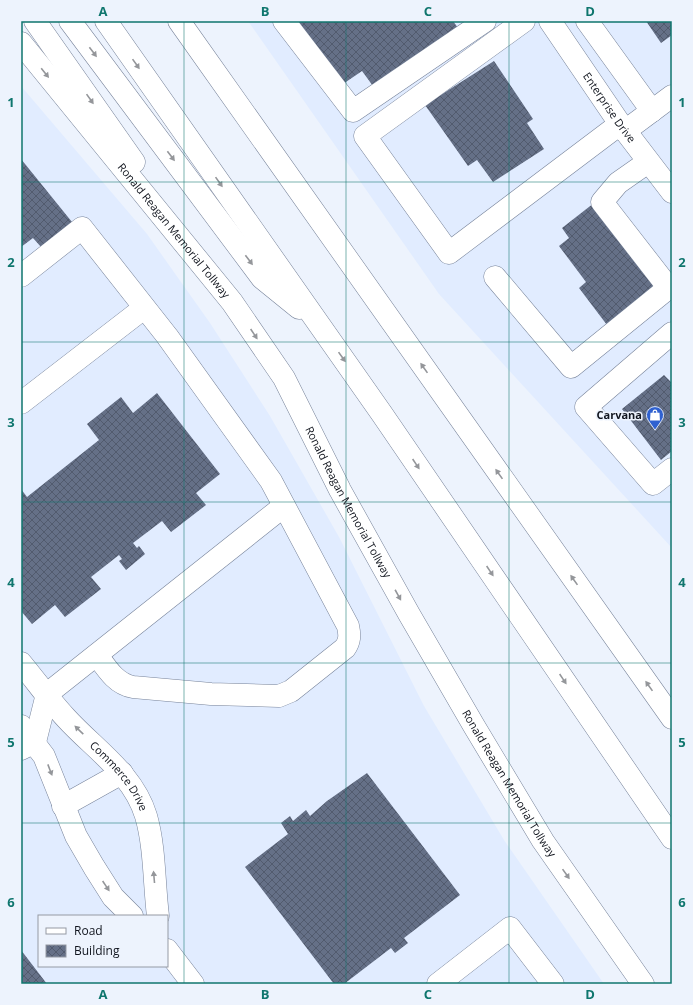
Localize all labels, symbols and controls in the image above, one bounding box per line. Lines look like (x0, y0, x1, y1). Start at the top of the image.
text: A (99, 2, 108, 20)
text: B (261, 2, 270, 20)
text: C (424, 2, 432, 20)
text: D (585, 2, 595, 20)
one-way arrow (89, 47, 97, 58)
one-way arrow (132, 59, 140, 70)
one-way arrow (41, 68, 50, 79)
street label: Enterprise Drive (580, 69, 640, 146)
text: 1 (7, 93, 15, 111)
text: 1 (678, 93, 686, 111)
one-way arrow (86, 94, 94, 104)
one-way arrow (167, 151, 175, 162)
street label: Ronald Reagan Memorial Tollway (115, 160, 234, 301)
one-way arrow (215, 177, 223, 187)
text: 2 (7, 253, 15, 271)
text: 2 (678, 253, 686, 271)
one-way arrow (245, 255, 253, 266)
one-way arrow (250, 329, 258, 339)
one-way arrow (338, 352, 346, 362)
one-way arrow (420, 363, 428, 373)
shop icon: Carvana (645, 405, 665, 430)
place label: Carvana (597, 407, 642, 422)
text: 3 (7, 413, 15, 431)
text: 3 (678, 413, 686, 431)
street label: Ronald Reagan Memorial Tollway (302, 424, 396, 581)
one-way arrow (412, 459, 420, 469)
one-way arrow (495, 469, 503, 479)
one-way arrow (486, 566, 494, 577)
text: 4 (7, 573, 15, 591)
text: 4 (678, 573, 686, 591)
one-way arrow (570, 575, 578, 585)
one-way arrow (395, 589, 401, 601)
one-way arrow (559, 673, 567, 684)
one-way arrow (645, 681, 654, 692)
street label: Ronald Reagan Memorial Tollway (459, 707, 560, 860)
one-way arrow (74, 725, 84, 735)
text: 5 (7, 733, 15, 751)
text: 5 (678, 733, 686, 751)
street label: Commerce Drive (87, 737, 151, 813)
one-way arrow (47, 764, 53, 776)
one-way arrow (562, 869, 570, 879)
one-way arrow (150, 871, 157, 883)
one-way arrow (102, 881, 110, 891)
text: 6 (7, 893, 15, 911)
text: 6 (678, 893, 686, 911)
legend (38, 915, 168, 967)
text: Road (74, 922, 103, 939)
text: Building (74, 942, 120, 959)
text: A (99, 985, 108, 1003)
text: B (261, 985, 270, 1003)
text: C (424, 985, 432, 1003)
text: D (585, 985, 595, 1003)

